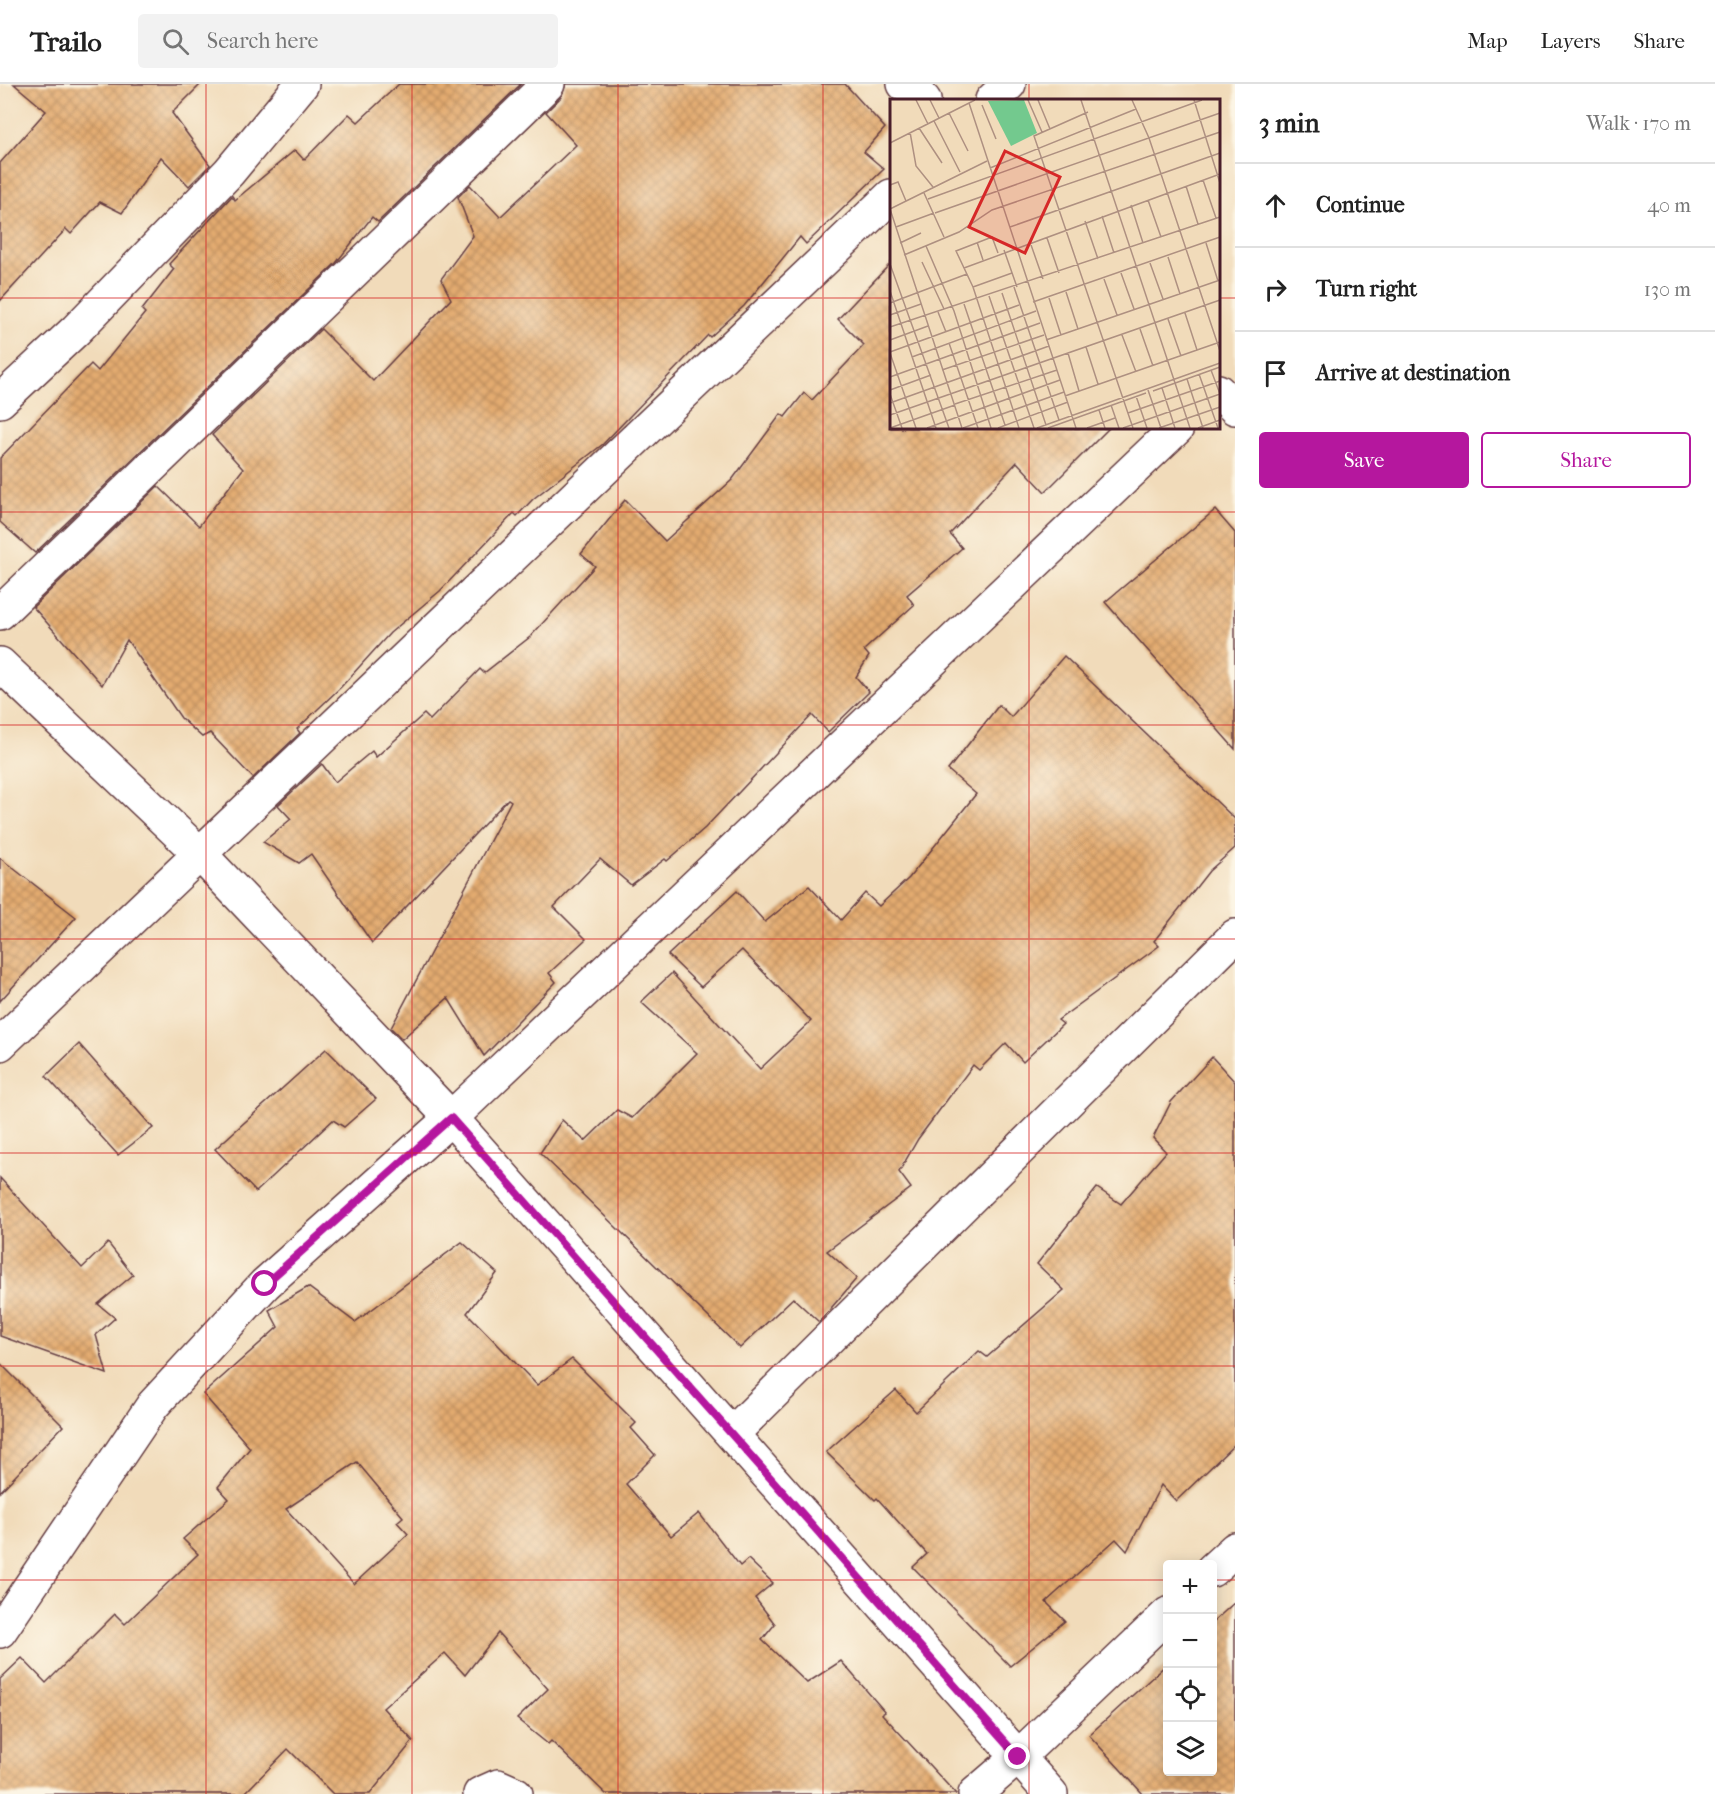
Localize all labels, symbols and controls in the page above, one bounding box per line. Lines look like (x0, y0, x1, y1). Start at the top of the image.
search box (138, 14, 558, 68)
text: Trailo (30, 25, 102, 58)
icon: search (159, 25, 192, 58)
text: Search here (207, 28, 318, 54)
text: Map (1467, 29, 1508, 53)
text: Layers (1541, 29, 1600, 53)
text: Share (1633, 29, 1685, 53)
inset map (890, 99, 1220, 429)
text: 3 min (1259, 108, 1320, 139)
text: Walk · 170 m (1586, 112, 1691, 135)
icon: ahead (1259, 189, 1292, 222)
text: Continue (1316, 192, 1405, 218)
text: 40 m (1647, 194, 1691, 217)
icon: right (1259, 273, 1292, 306)
text: Turn right (1316, 276, 1417, 302)
text: 130 m (1644, 278, 1691, 301)
icon: arrive (1259, 357, 1292, 390)
text: Arrive at destination (1316, 360, 1510, 386)
button: Save (1259, 432, 1469, 488)
button: Share (1481, 432, 1691, 488)
route start (251, 1270, 277, 1296)
map controls (1163, 1560, 1217, 1776)
button: + (1163, 1560, 1217, 1614)
button: − (1163, 1614, 1217, 1668)
button: locate (1163, 1668, 1217, 1722)
button: layers (1163, 1722, 1217, 1776)
route end (1004, 1743, 1030, 1769)

